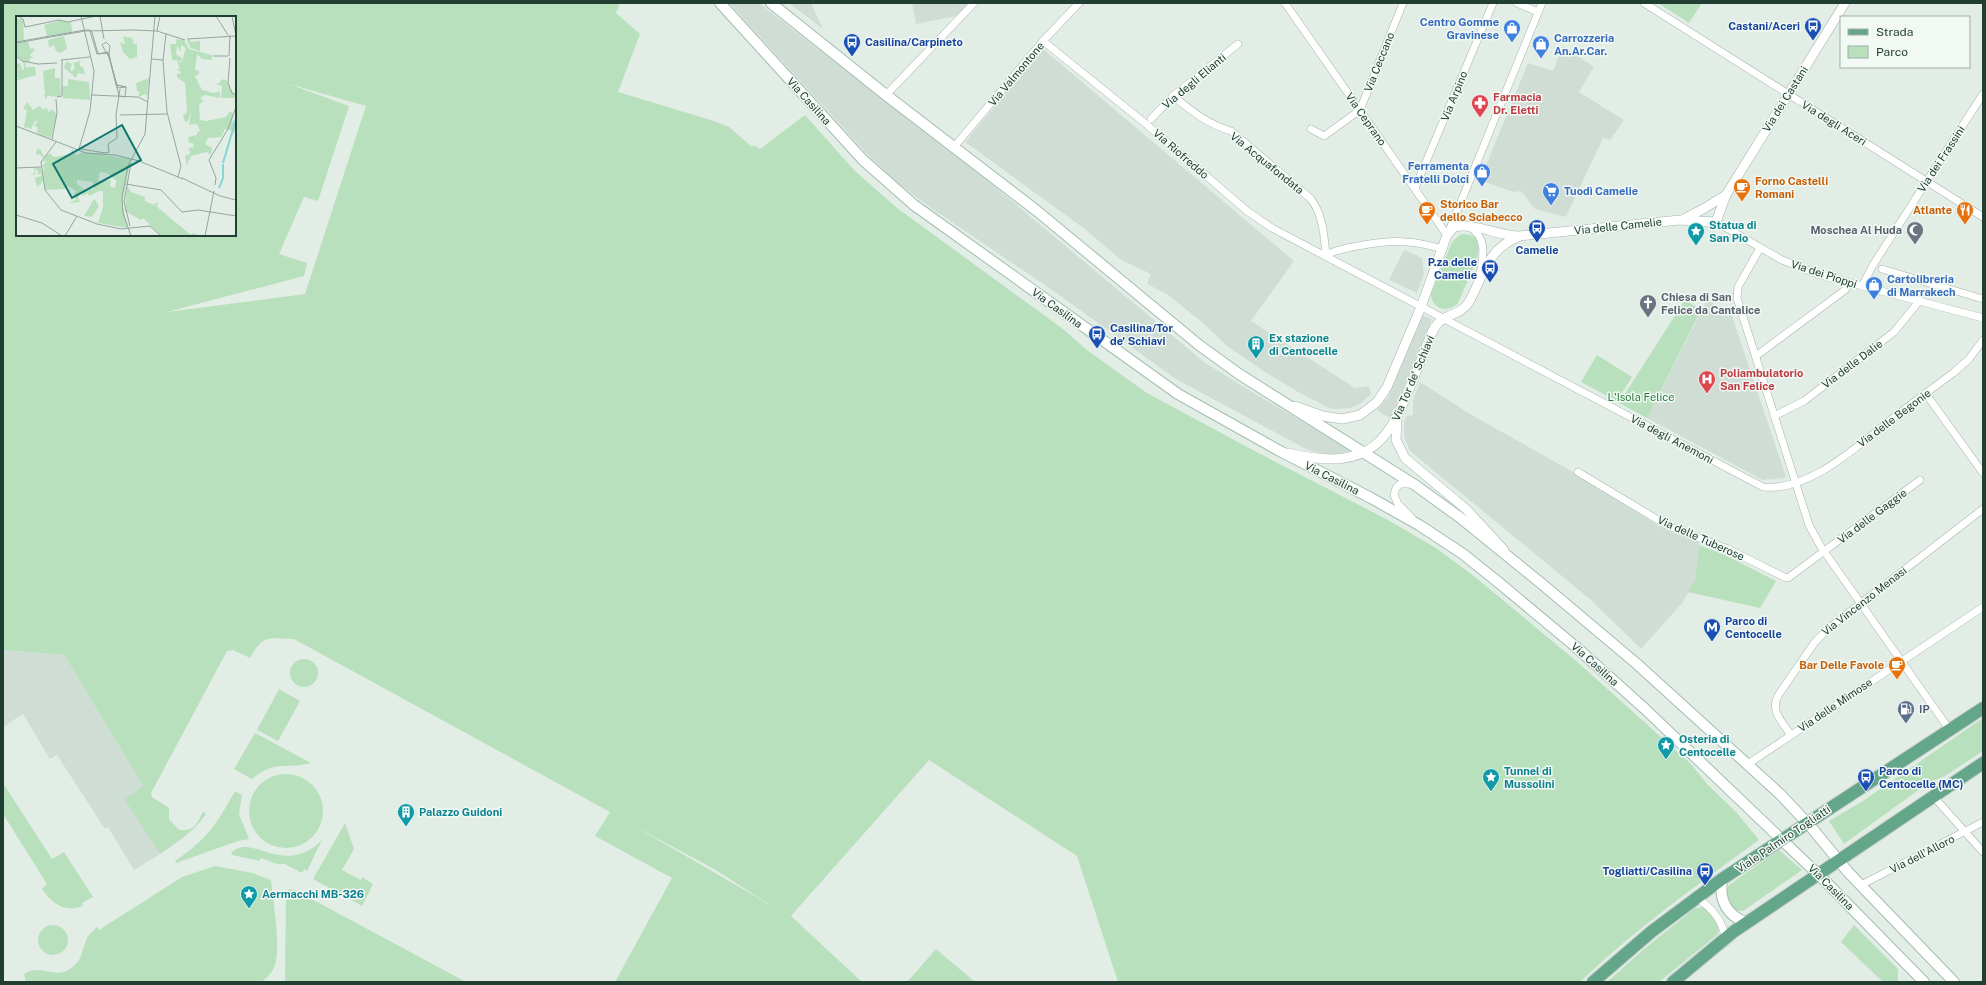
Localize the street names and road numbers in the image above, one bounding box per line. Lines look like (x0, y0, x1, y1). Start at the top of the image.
street label: Via Ceccano (1362, 30, 1396, 94)
street label: Via Valmontone (986, 40, 1046, 108)
street label: Via degli Elianti (1160, 51, 1228, 111)
street label: Via dei Castani (1760, 64, 1810, 134)
street label: Via Arpino (1439, 69, 1469, 123)
street label: Via Casilina (785, 75, 833, 127)
street label: Via Ceprano (1343, 90, 1389, 148)
street label: Via degli Aceri (1799, 98, 1869, 148)
street label: Via dei Frassini (1915, 124, 1967, 194)
street label: Via Riofreddo (1151, 127, 1211, 181)
street label: Via Acquafondata (1228, 130, 1306, 196)
street label: Via delle Camelie (1574, 215, 1662, 237)
street label: Via dei Pioppi (1789, 258, 1859, 290)
street label: Via Casilina (1030, 286, 1084, 330)
street label: Via Tor de' Schiavi (1390, 333, 1436, 423)
street label: Via delle Dalie (1819, 337, 1885, 391)
street label: Via delle Begonie (1855, 387, 1933, 449)
street label: Via degli Anemoni (1628, 412, 1716, 466)
street label: Via Casilina (1303, 459, 1361, 497)
street label: Via delle Gaggie (1835, 486, 1909, 546)
street label: Via delle Tuberose (1656, 513, 1746, 563)
street label: Via Vincenzo Menasi (1819, 564, 1909, 638)
street label: Via Casilina (1569, 640, 1621, 688)
street label: Via delle Mimose (1796, 676, 1874, 734)
street label: Viale Palmiro Togliatti (1734, 803, 1832, 875)
street label: Via dell'Alloro (1888, 833, 1956, 875)
street label: Via Casilina (1806, 862, 1856, 912)

